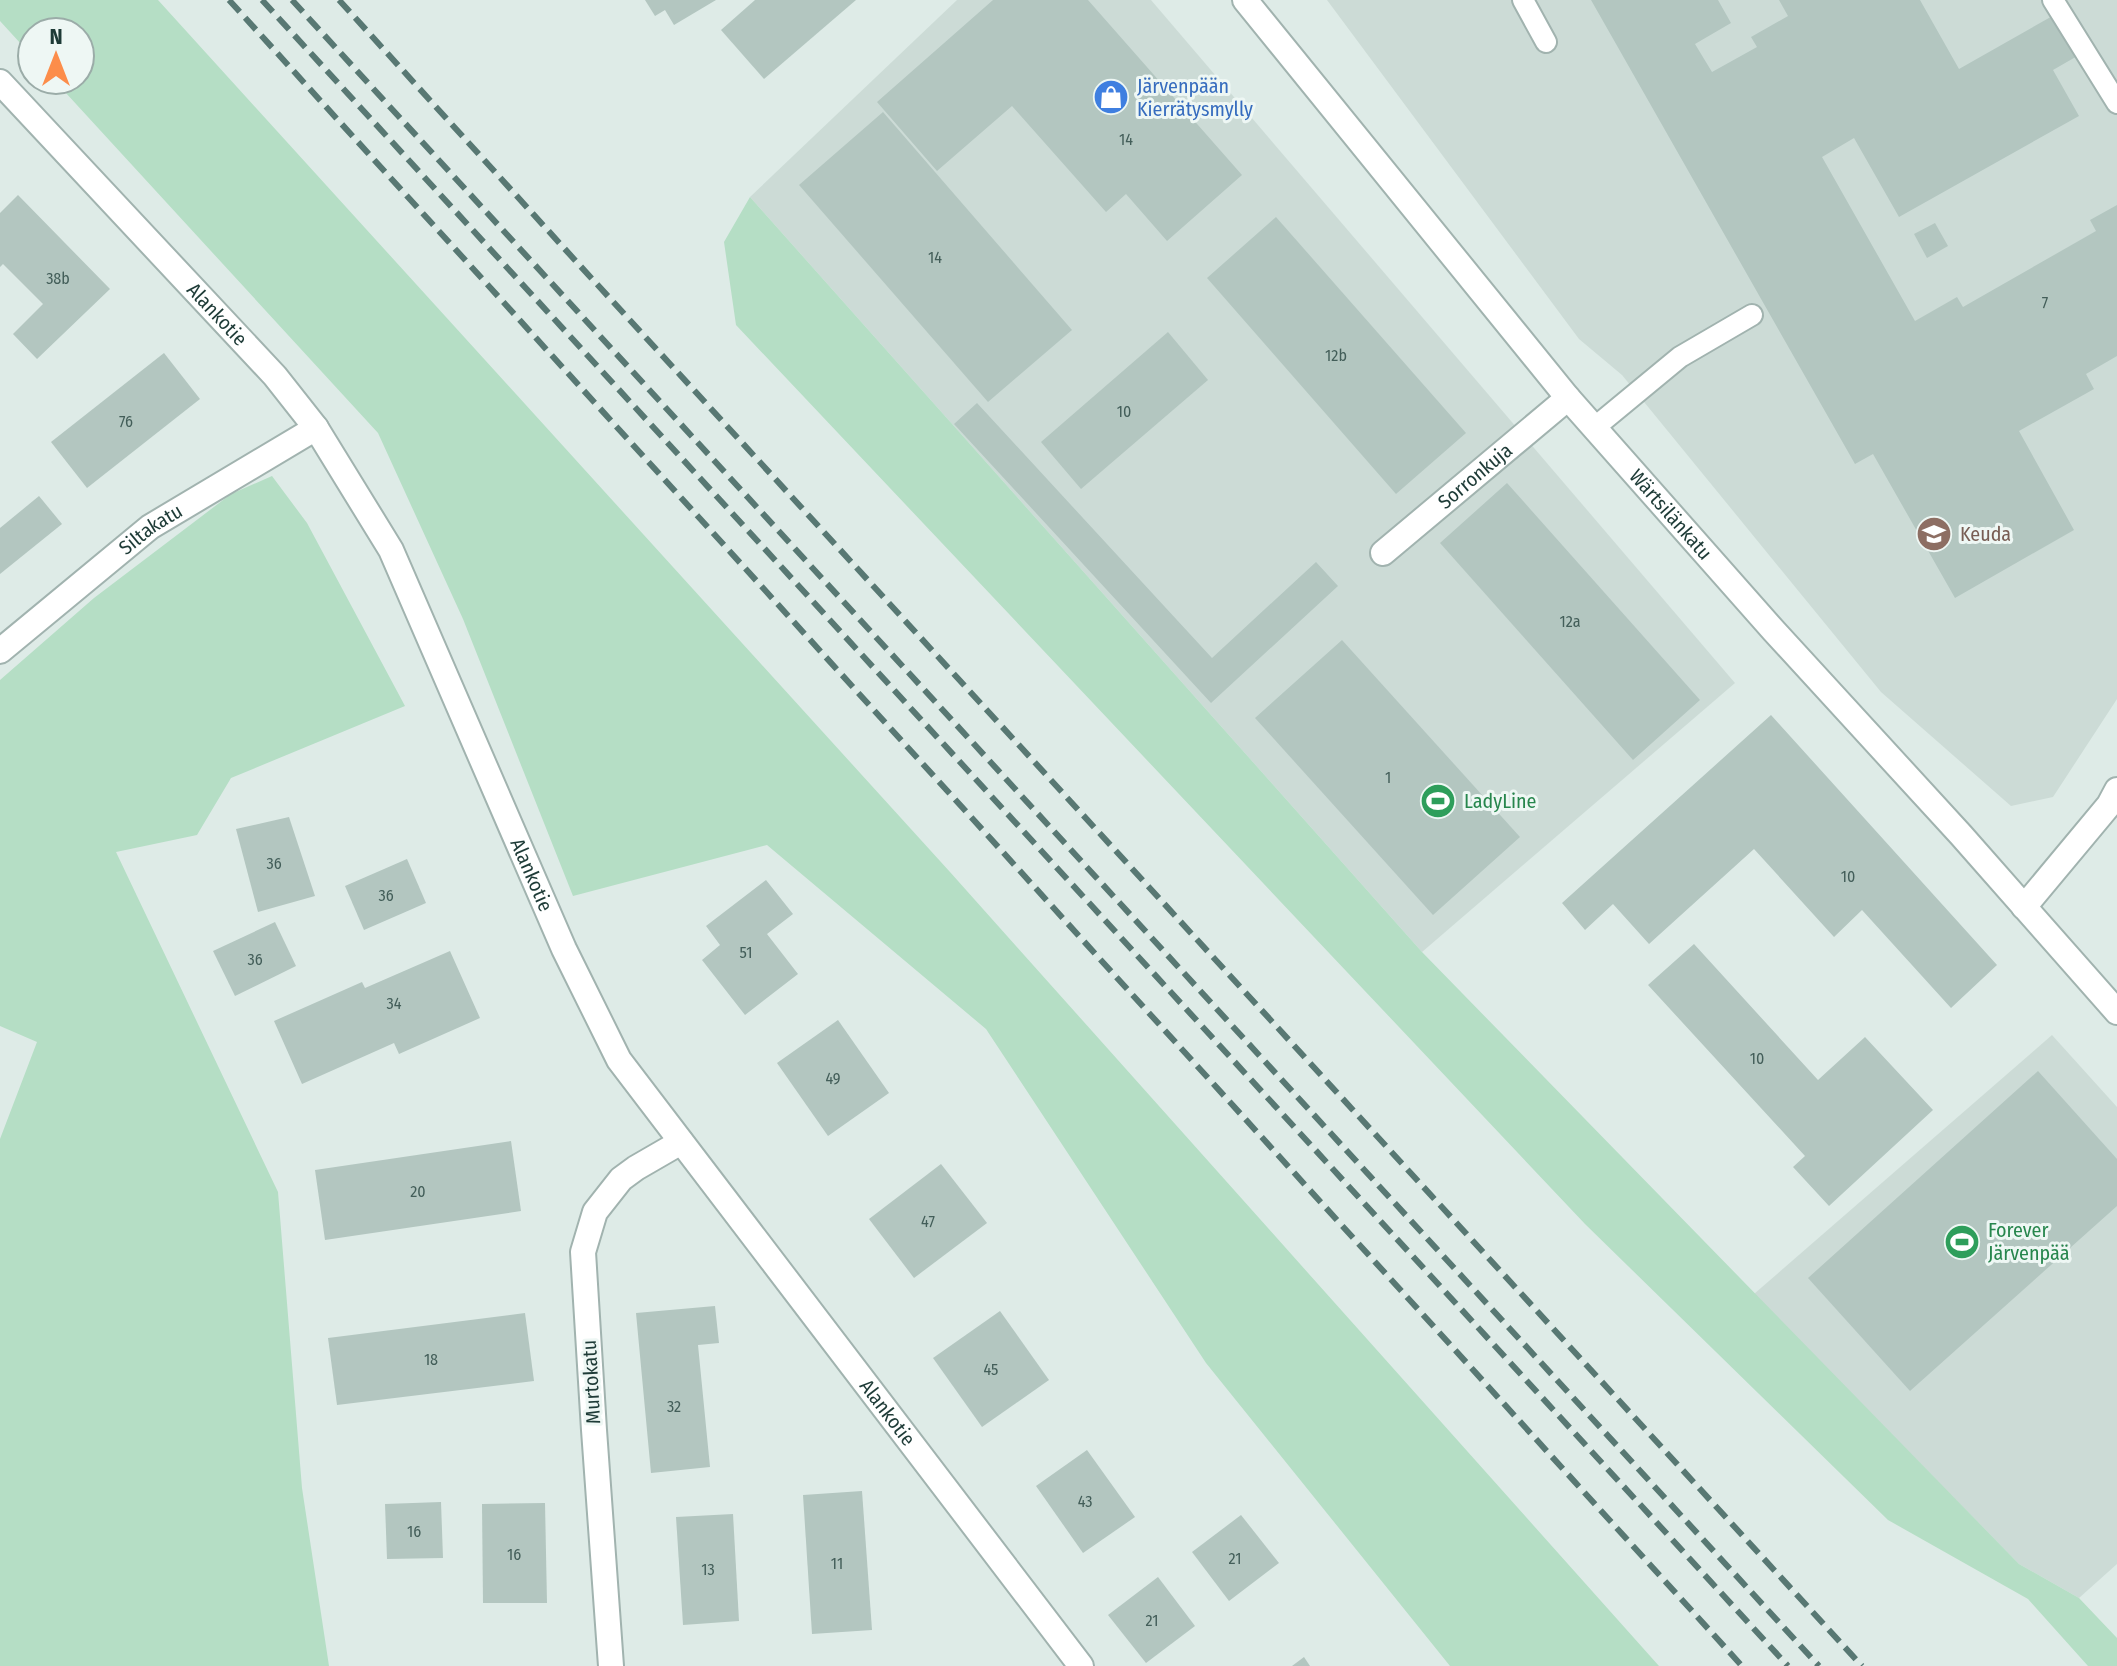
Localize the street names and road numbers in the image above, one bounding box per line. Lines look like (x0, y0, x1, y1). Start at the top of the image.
street label: Alankotie (182, 278, 252, 351)
street label: Sorronkuja (1433, 438, 1517, 514)
street label: Wärtsilänkatu (1625, 464, 1717, 565)
street label: Siltakatu (114, 498, 187, 560)
street label: Alankotie (505, 835, 558, 915)
street label: Murtokatu (577, 1339, 605, 1425)
street label: Alankotie (855, 1374, 921, 1450)

